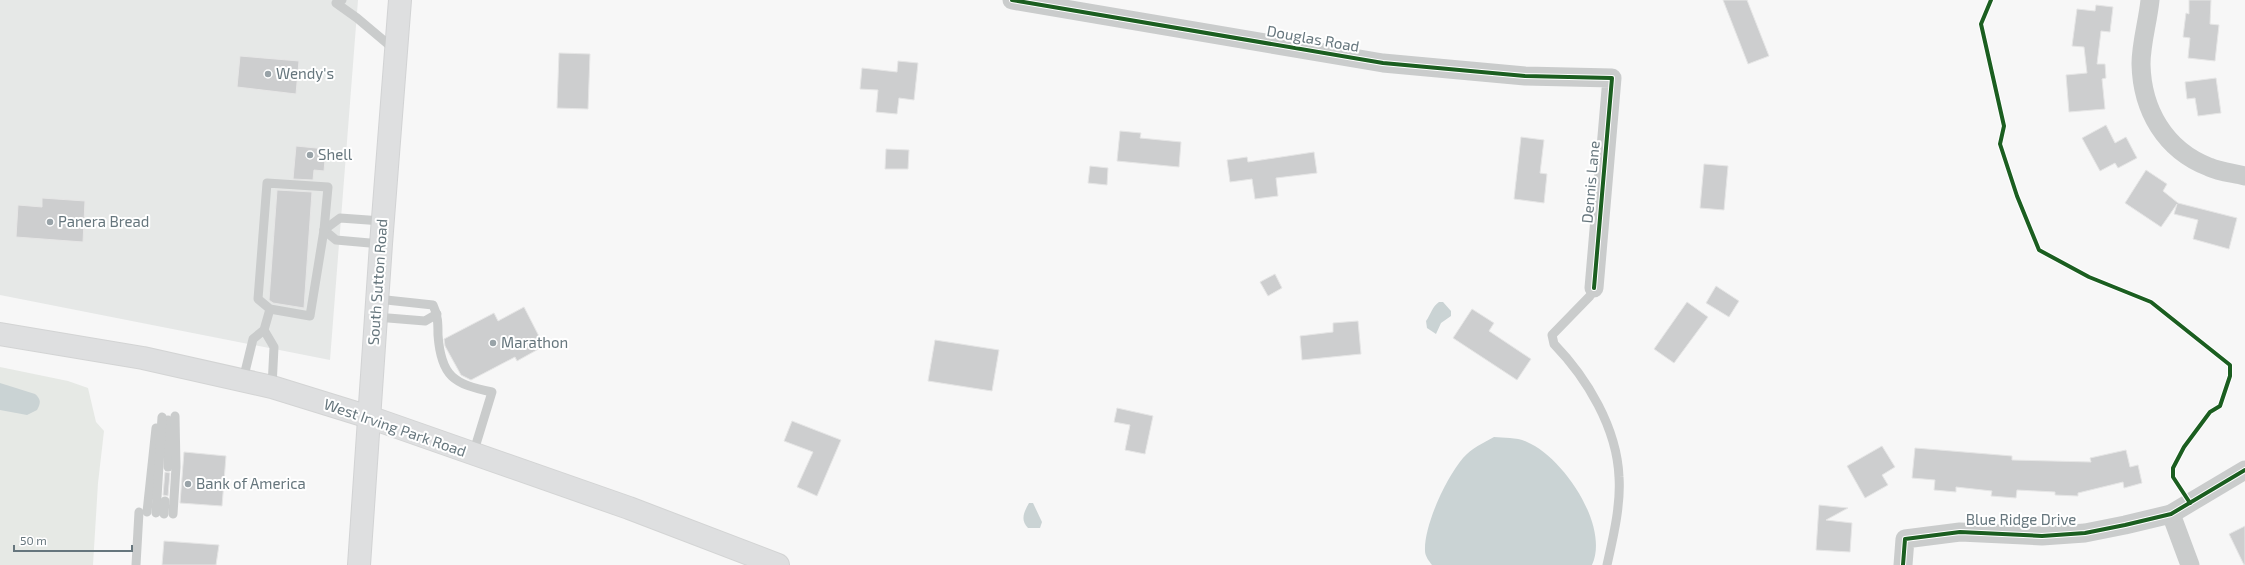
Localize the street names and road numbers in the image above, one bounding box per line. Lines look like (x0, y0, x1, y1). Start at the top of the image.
street label: Douglas Road (1266, 21, 1361, 55)
street label: Dennis Lane (1577, 140, 1603, 224)
street label: South Sutton Road (364, 218, 390, 346)
street label: West Irving Park Road (322, 394, 469, 460)
street label: Blue Ridge Drive (1966, 510, 2076, 528)

